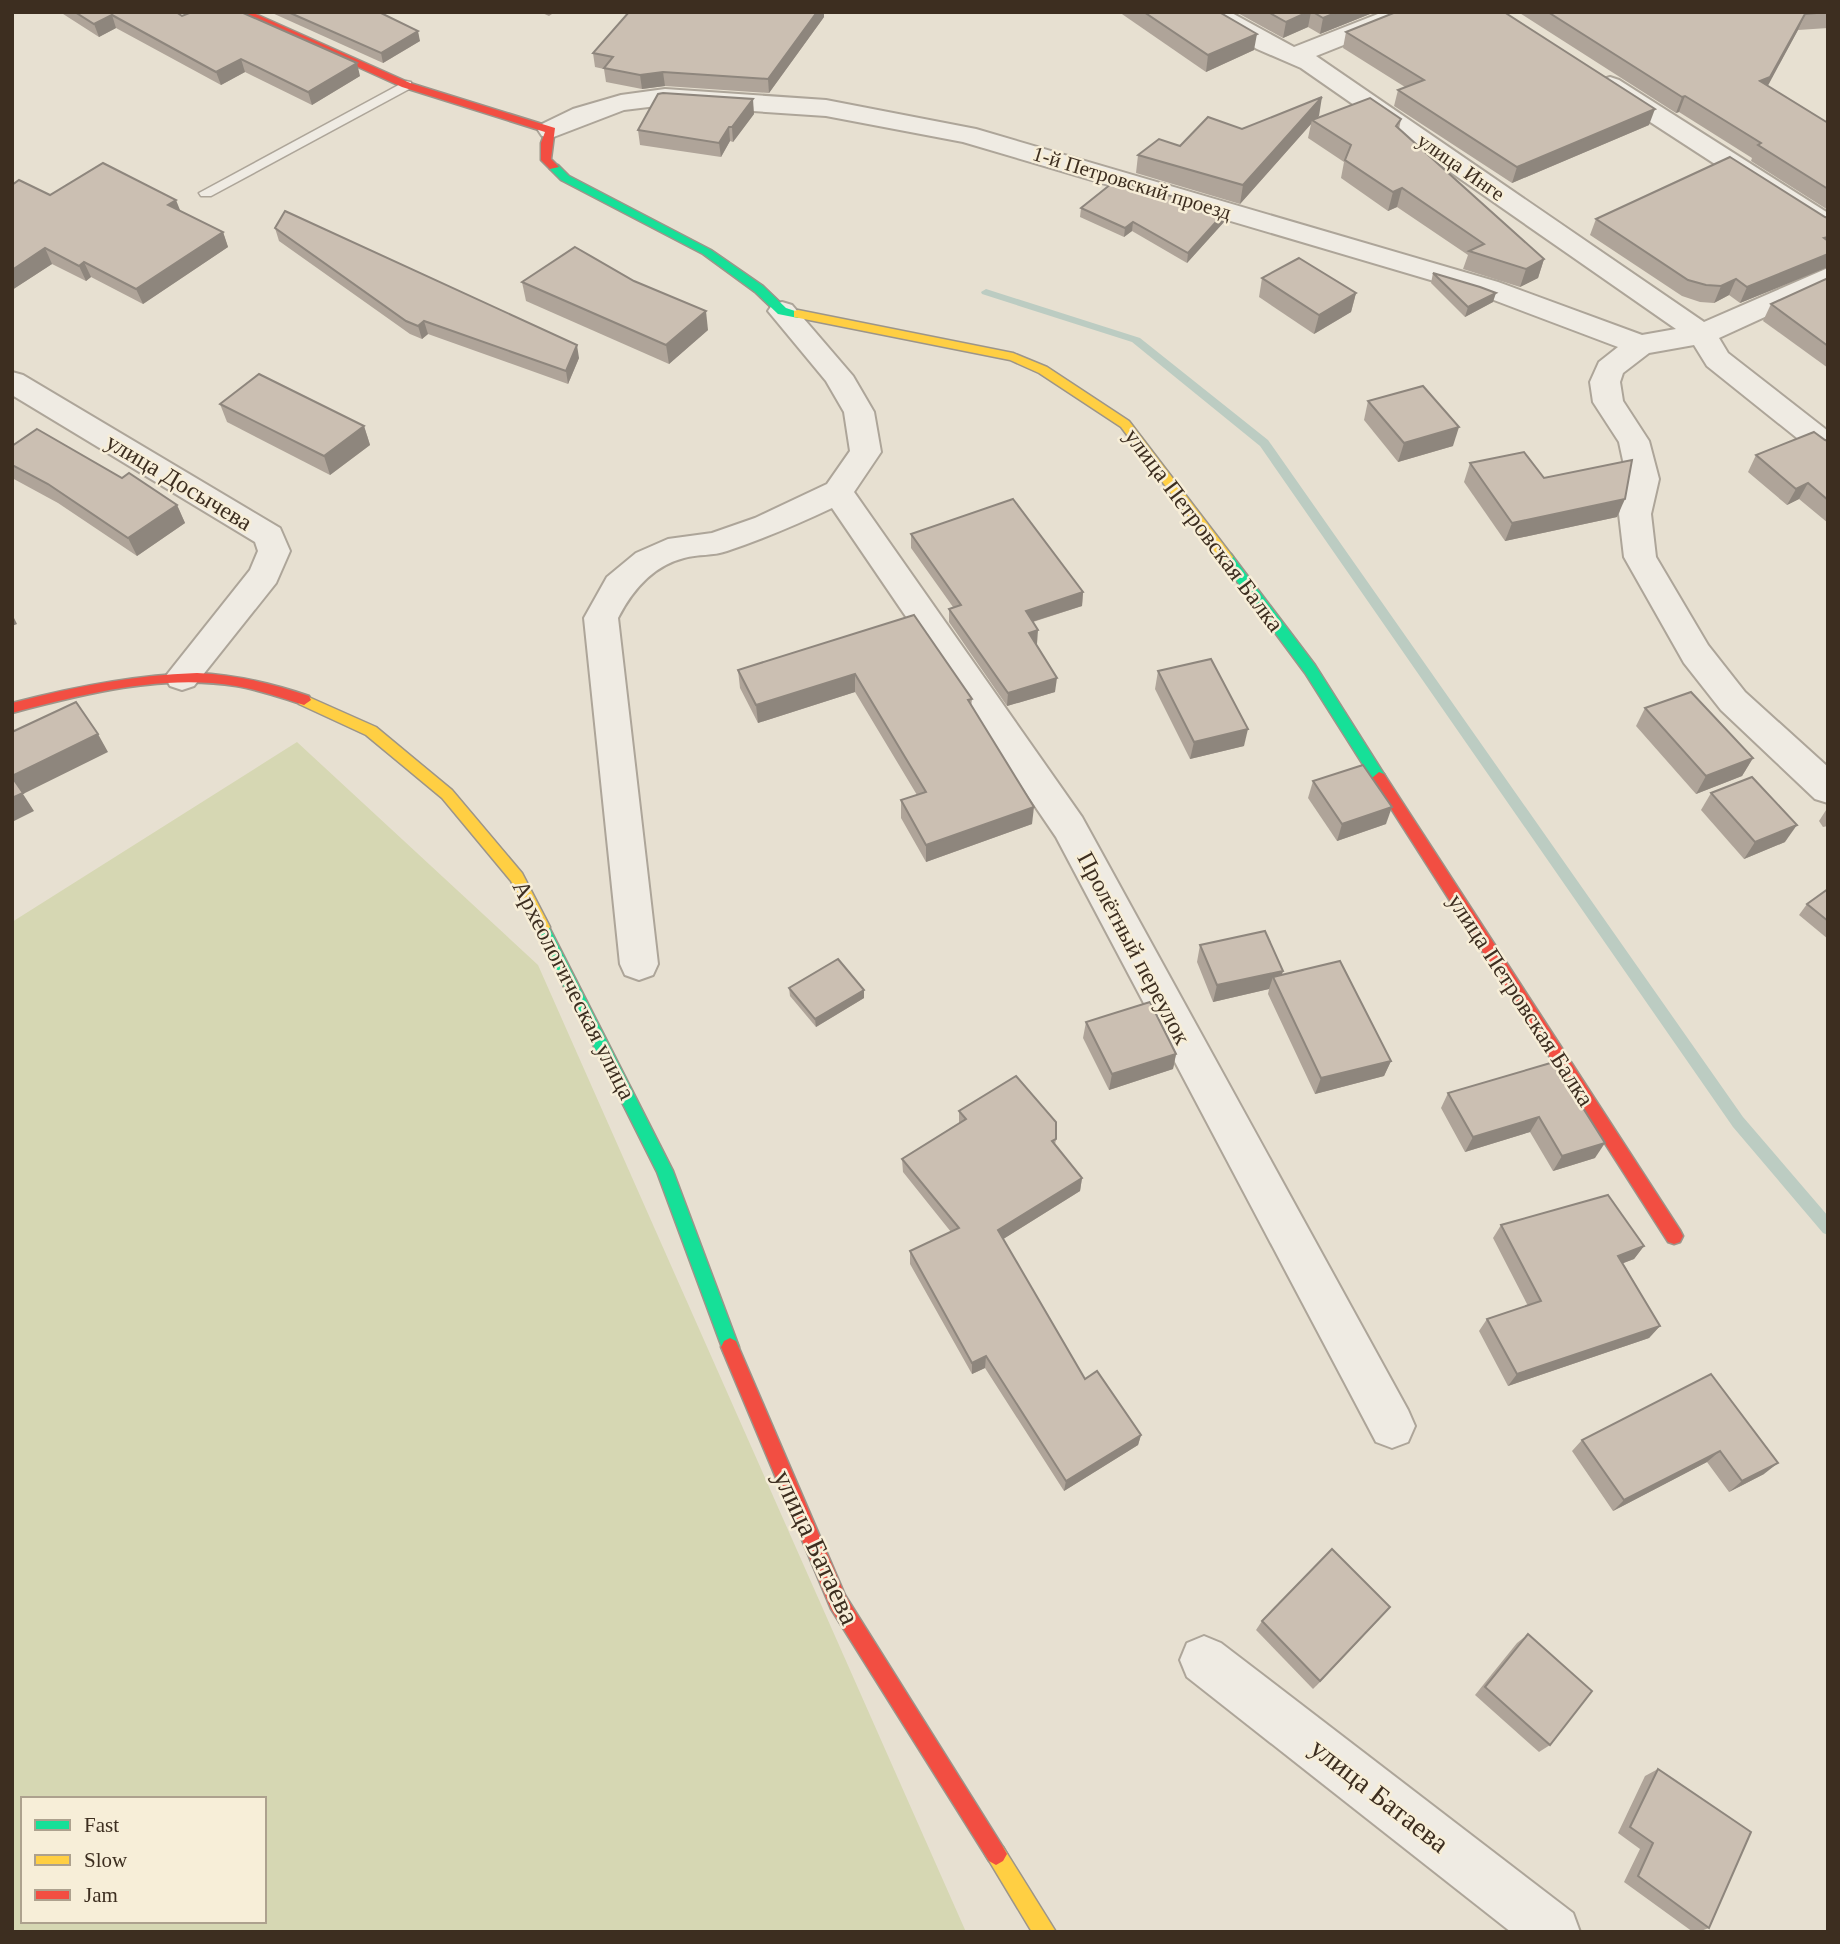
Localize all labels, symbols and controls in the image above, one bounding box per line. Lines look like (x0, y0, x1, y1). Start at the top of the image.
street label: улица Инге (1413, 128, 1509, 206)
street label: 1-й Петровский проезд (1030, 141, 1235, 225)
street label: улица Петровская Балка (1119, 423, 1289, 637)
street label: улица Досычева (101, 428, 257, 536)
street label: Пролётный переулок (1072, 847, 1196, 1049)
street label: Археологическая улица (507, 876, 641, 1104)
street label: улица Петровская Балка (1443, 889, 1599, 1111)
street label: улица Батаева (767, 1465, 866, 1630)
street label: улица Батаева (1304, 1732, 1455, 1859)
legend (21, 1797, 266, 1923)
text: Fast (84, 1813, 119, 1837)
text: Slow (84, 1848, 128, 1872)
text: Jam (84, 1883, 118, 1907)

